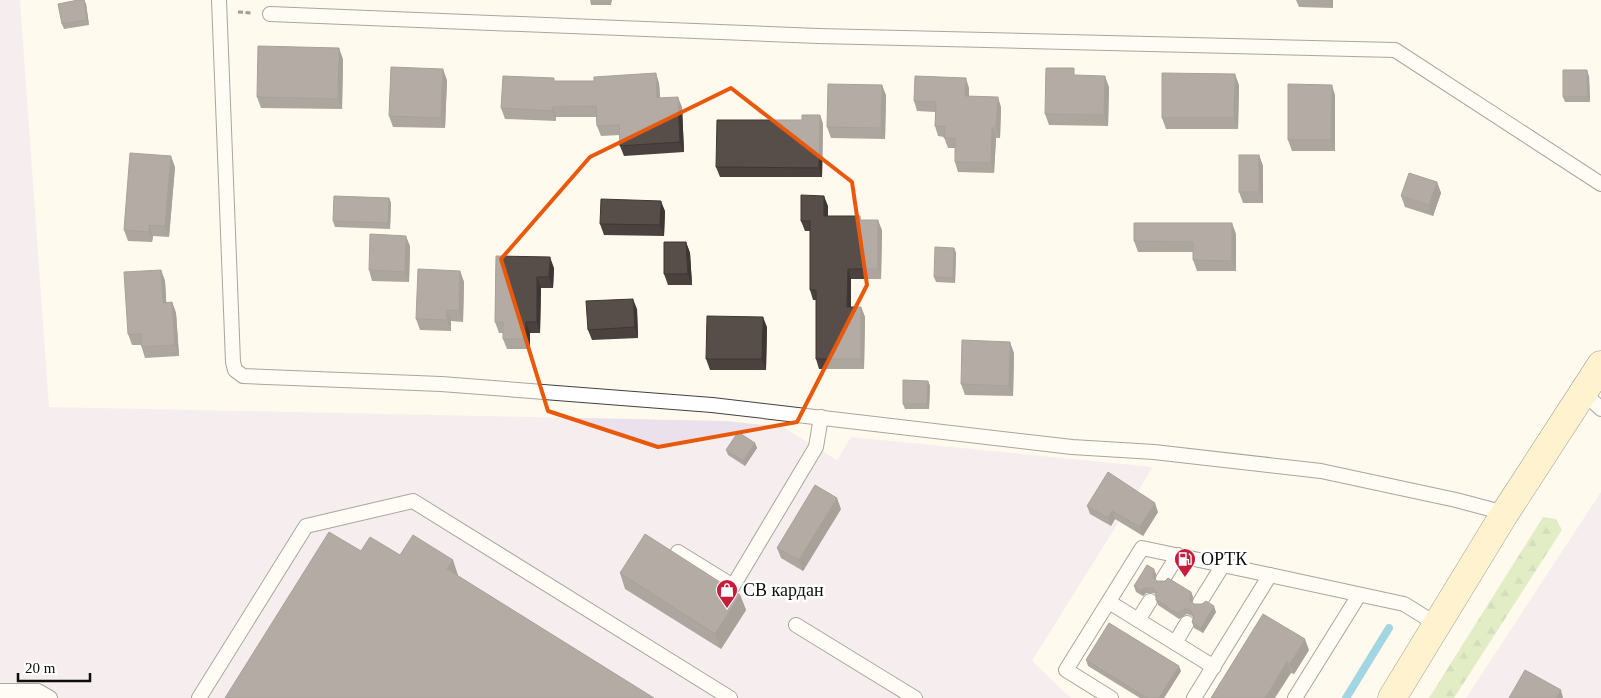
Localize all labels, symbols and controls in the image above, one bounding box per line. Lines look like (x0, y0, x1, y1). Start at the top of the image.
fuel station icon: ОРТК (1173, 547, 1197, 578)
place label: ОРТК (1201, 549, 1248, 569)
shop icon: СВ кардан (715, 578, 739, 609)
place label: СВ кардан (743, 580, 824, 600)
scale bar (18, 650, 90, 682)
text: 20 m (25, 660, 56, 676)

